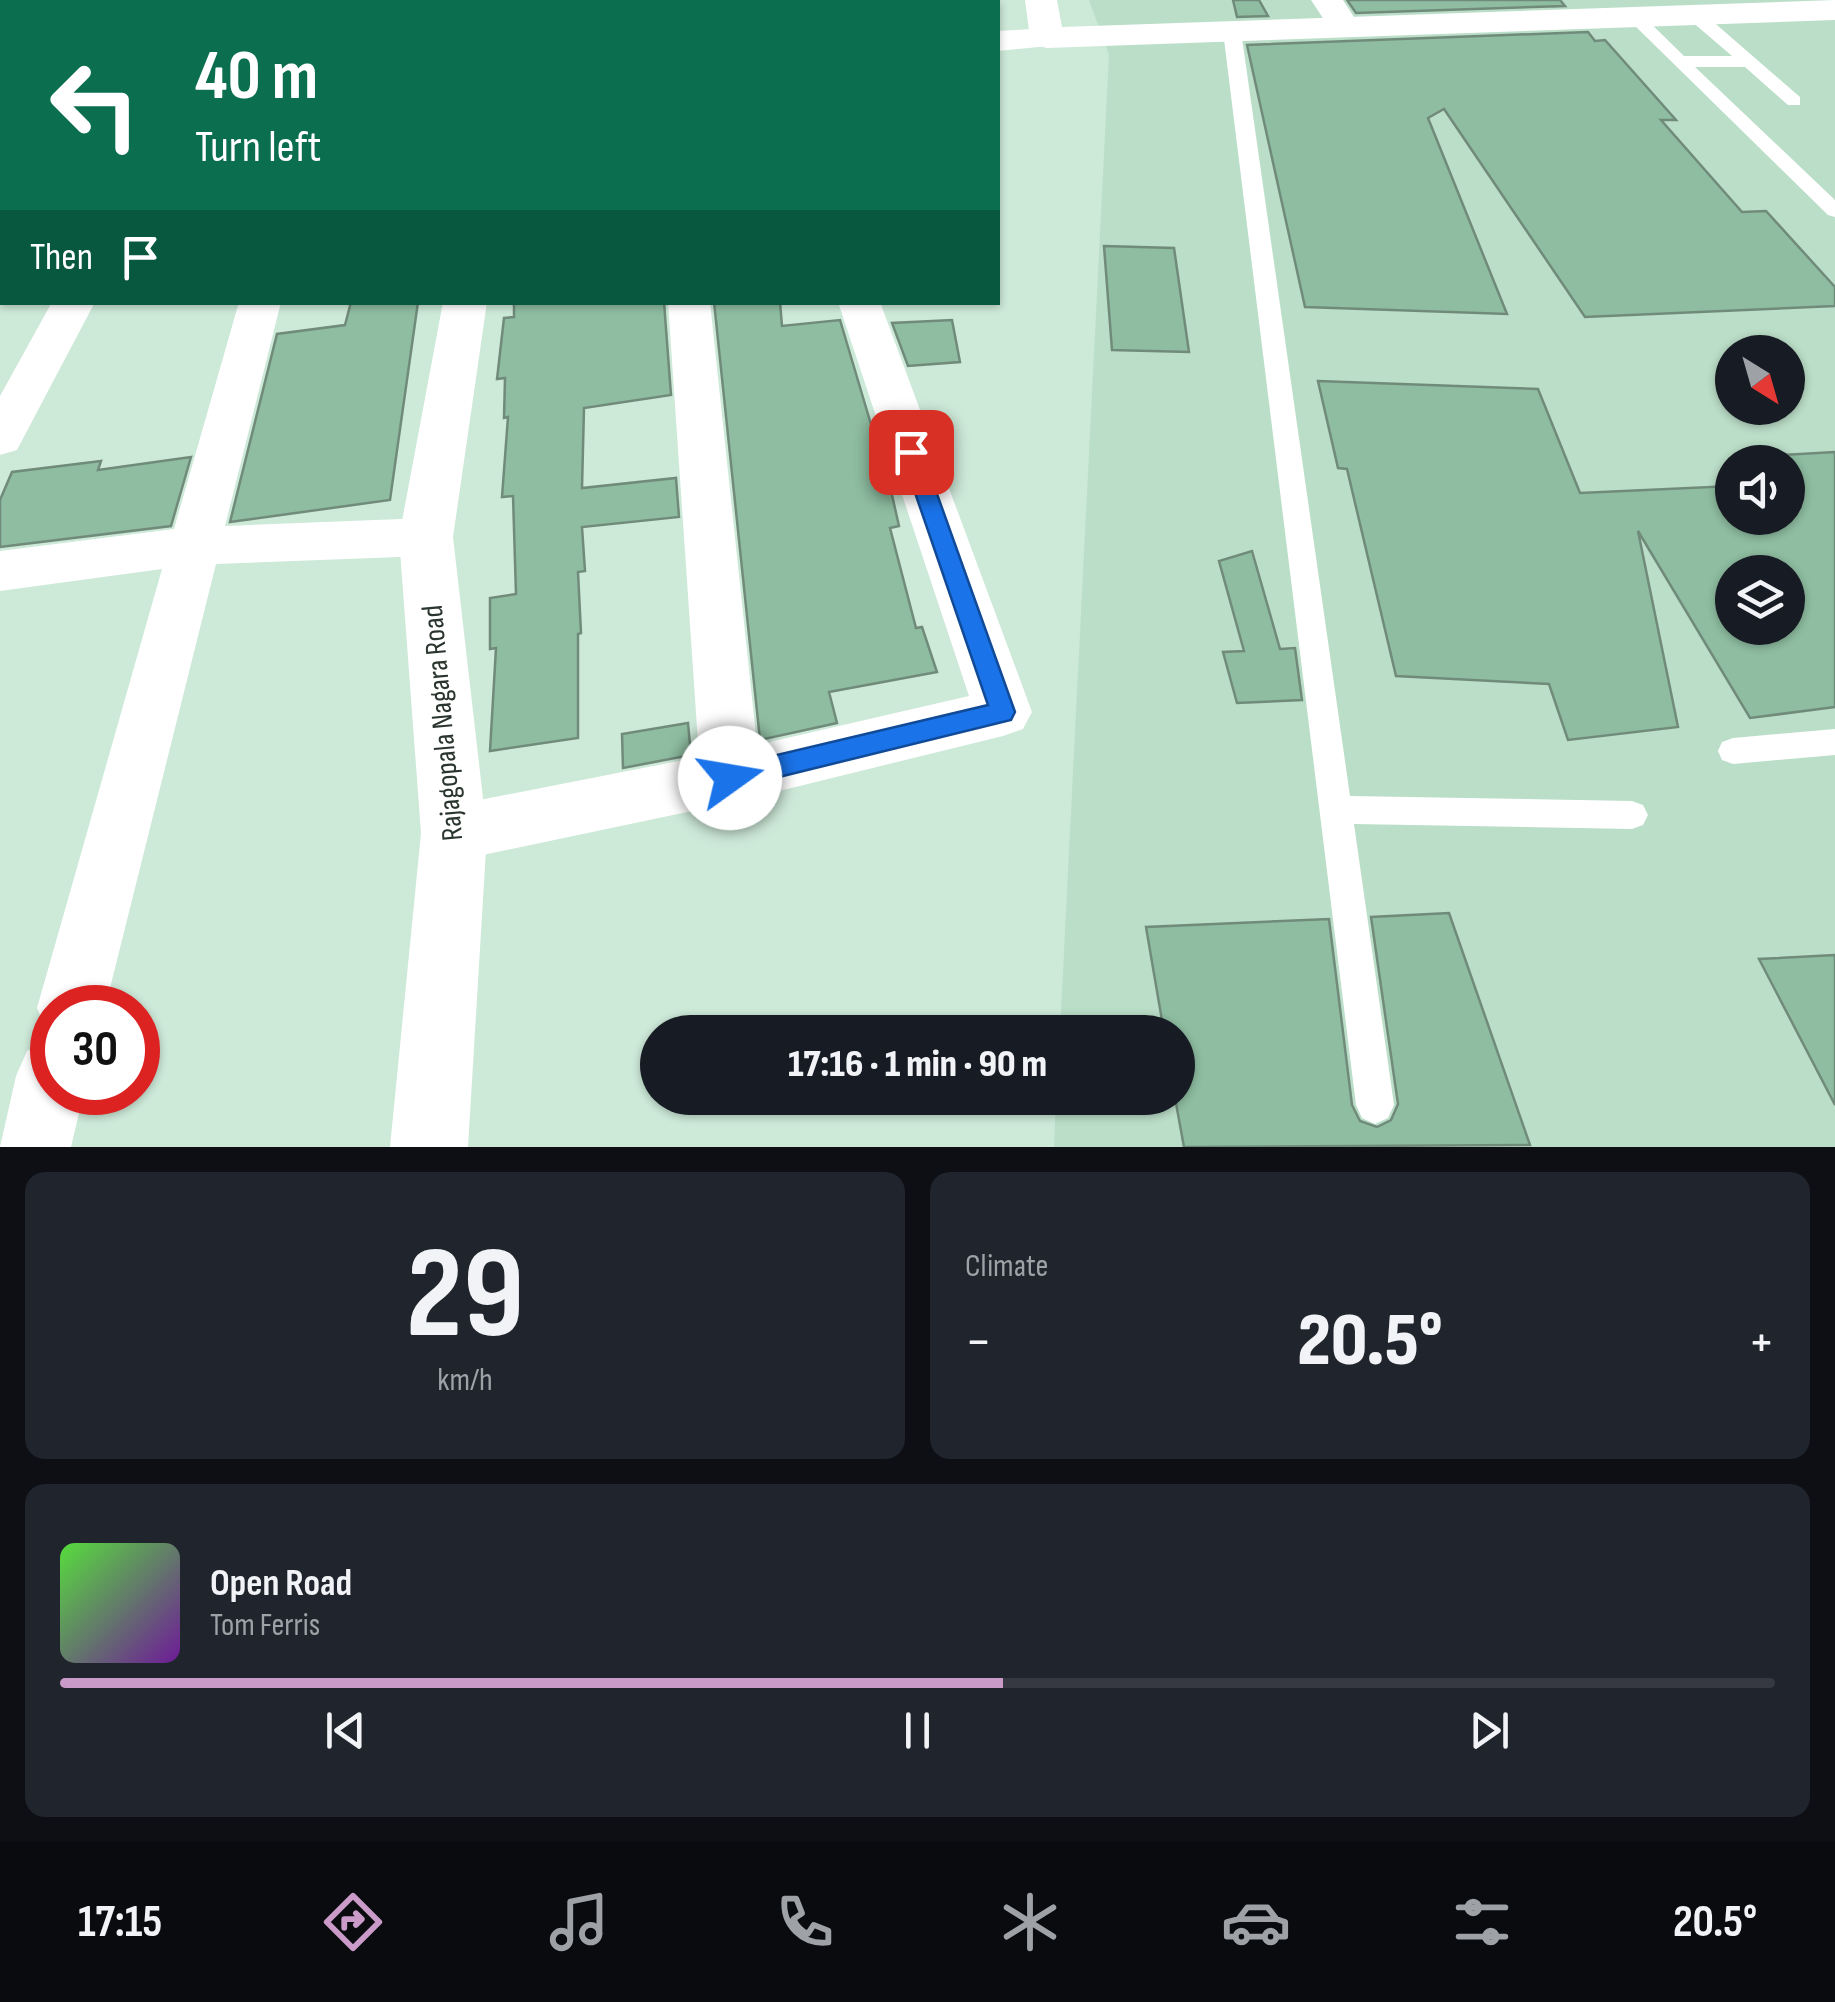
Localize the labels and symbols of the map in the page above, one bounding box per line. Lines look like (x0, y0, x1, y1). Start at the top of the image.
north arrow (1715, 335, 1805, 425)
pin (869, 410, 954, 495)
street label: Rajagopala Nagara Road (415, 604, 471, 842)
position arrow (678, 726, 782, 830)
speed limit sign: 30 (30, 985, 160, 1115)

